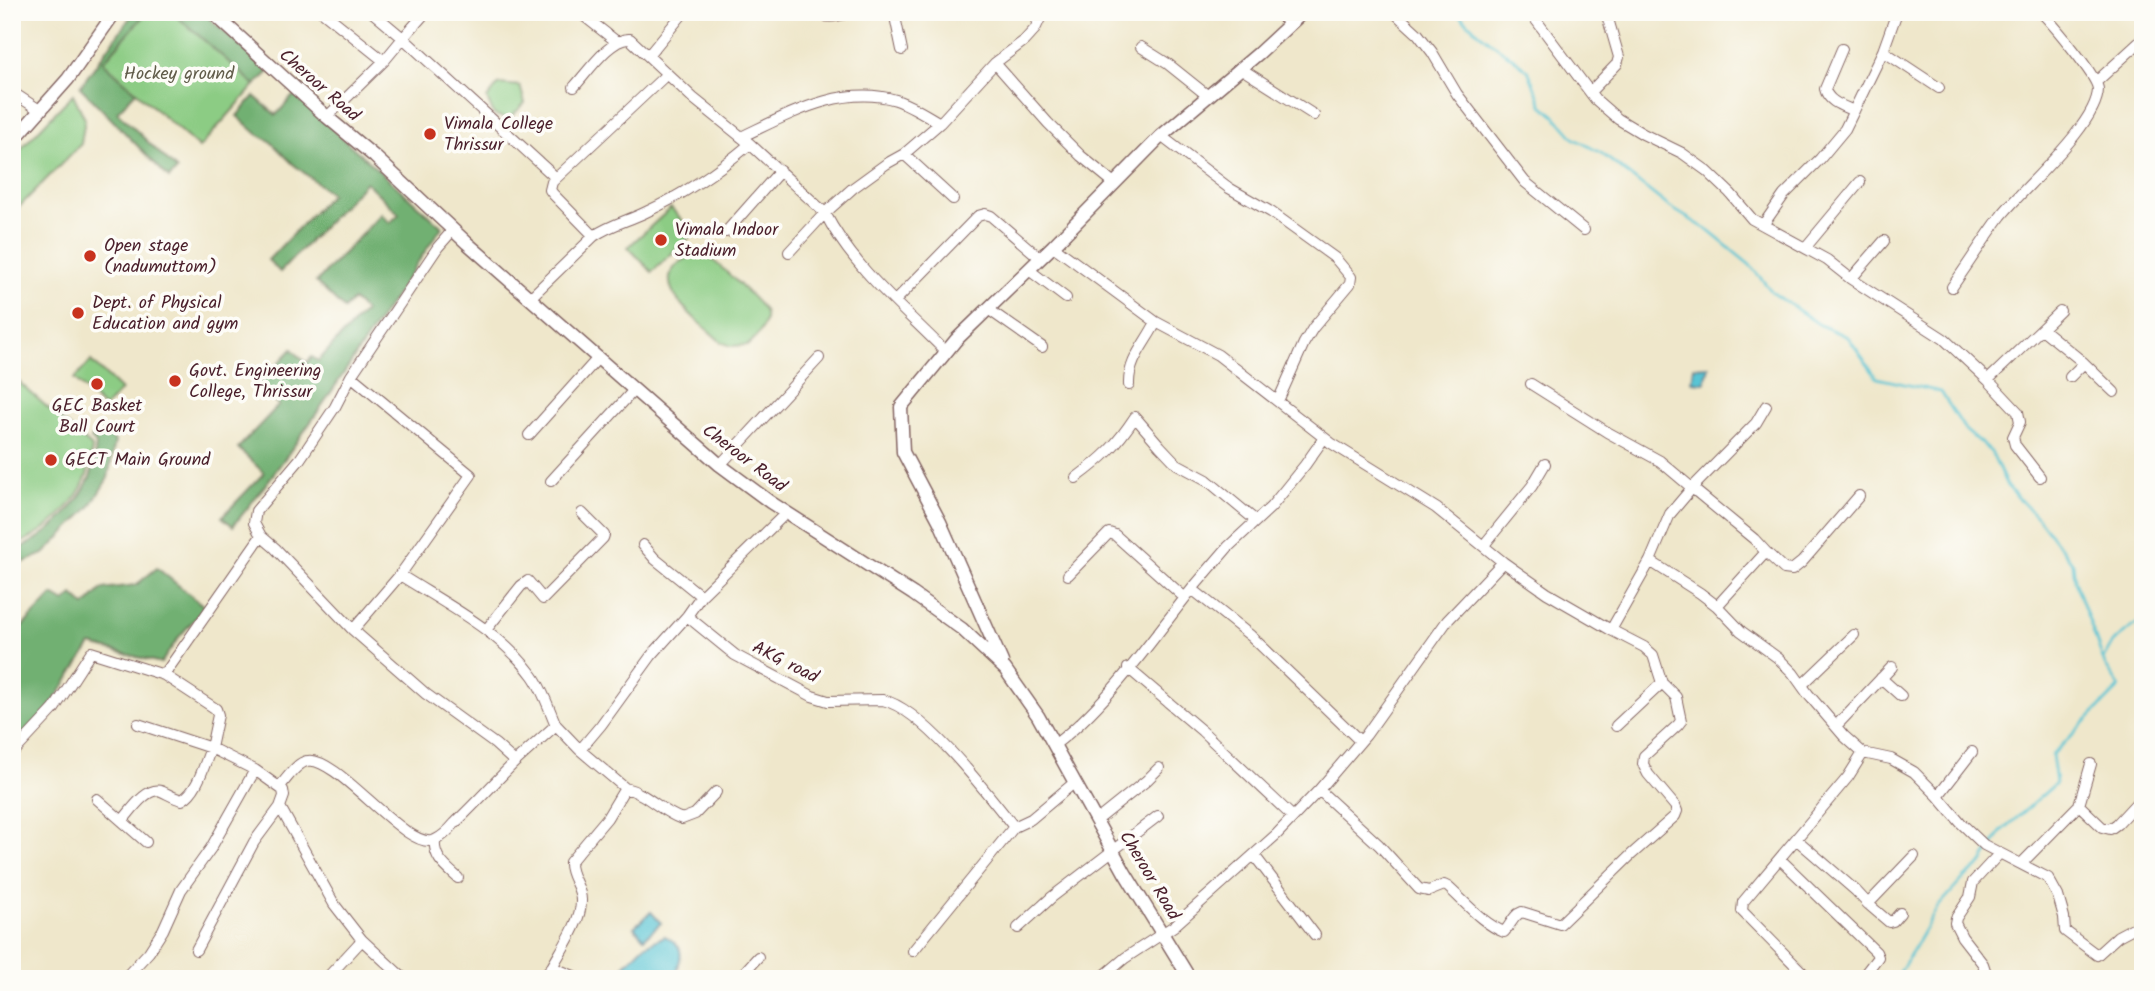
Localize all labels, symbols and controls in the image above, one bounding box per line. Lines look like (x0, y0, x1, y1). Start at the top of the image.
street label: Cheroor Road (272, 42, 367, 130)
park label: Hockey ground (124, 60, 235, 89)
place label: Vimala College Thrissur (444, 110, 553, 160)
marker: Vimala College Thrissur (422, 126, 438, 142)
place label: Vimala Indoor Stadium (675, 216, 779, 266)
place label: Open stage (nadumuttom) (104, 232, 217, 282)
marker: Vimala Indoor Stadium (653, 232, 669, 248)
marker: Open stage (nadumuttom) (82, 248, 98, 264)
place label: Dept. of Physical Education and gym (92, 289, 238, 339)
marker: Dept. of Physical Education and gym (70, 305, 86, 321)
place label: Govt. Engineering College, Thrissur (189, 357, 321, 407)
marker: Govt. Engineering College, Thrissur (167, 373, 183, 389)
marker: GEC Basket Ball Court (89, 376, 105, 392)
place label: GEC Basket Ball Court (52, 392, 143, 442)
street label: Cheroor Road (695, 417, 793, 501)
place label: GECT Main Ground (65, 446, 211, 475)
marker: GECT Main Ground (43, 452, 59, 468)
street label: AKG road (747, 634, 824, 693)
street label: Cheroor Road (1111, 826, 1188, 927)

